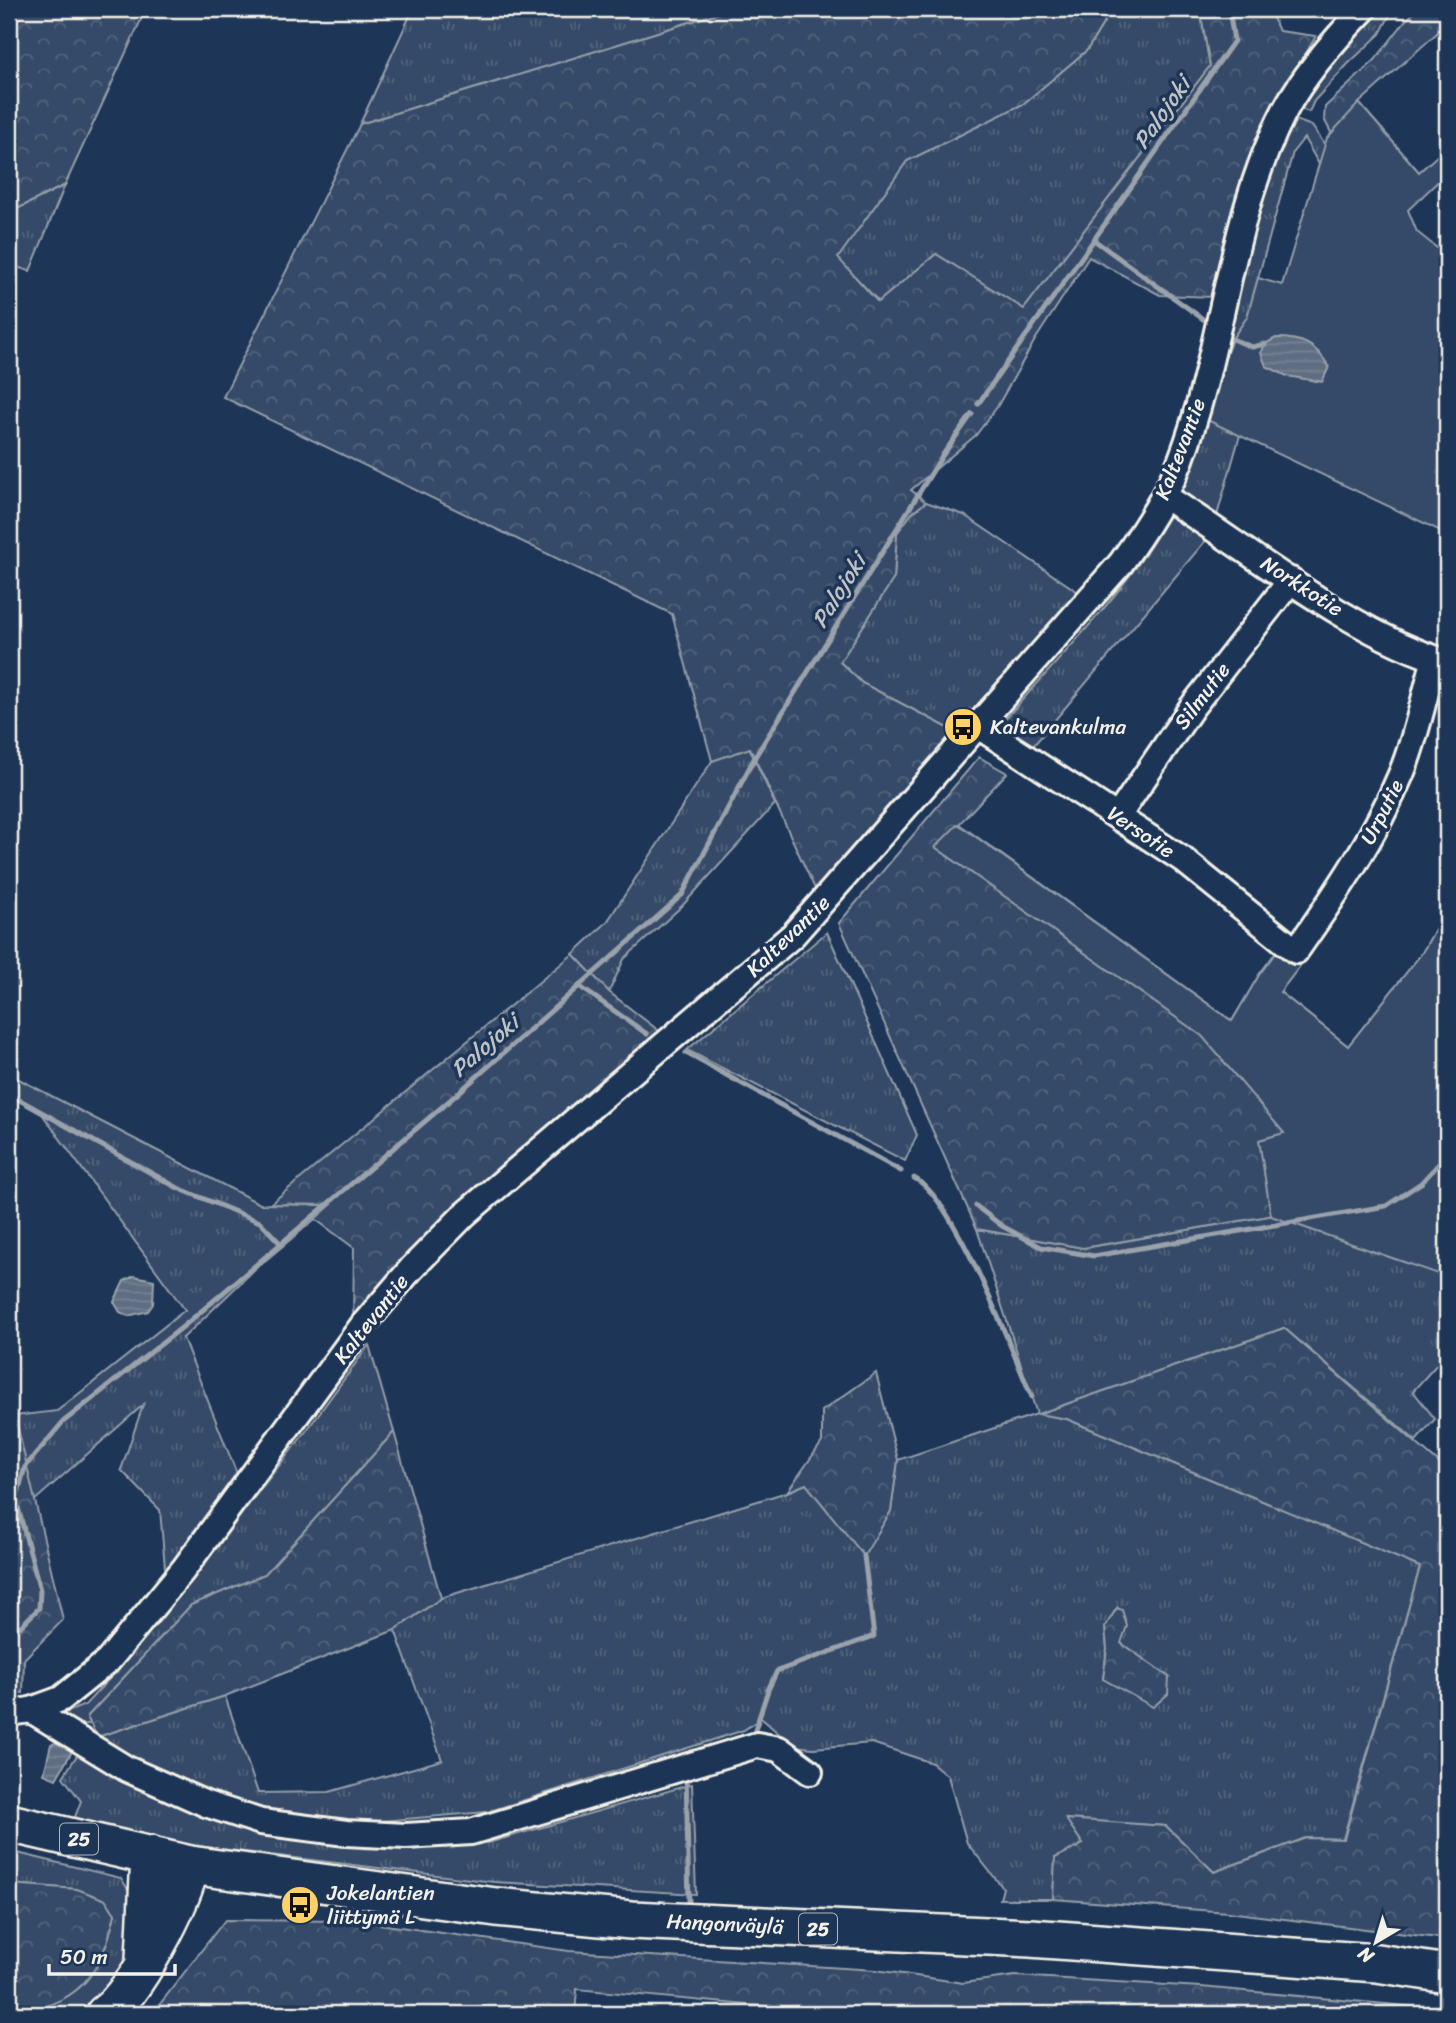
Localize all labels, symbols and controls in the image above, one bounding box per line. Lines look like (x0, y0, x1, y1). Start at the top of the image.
water label: Palojoki (1122, 64, 1205, 158)
street label: Kaltevantie (1143, 392, 1217, 506)
water label: Palojoki (800, 542, 880, 636)
street label: Norkkotie (1253, 545, 1351, 627)
street label: Silmutie (1164, 653, 1241, 738)
bus stop icon: Kaltevankulma (942, 706, 984, 748)
place label: Kaltevankulma (990, 708, 1126, 746)
street label: Urputie (1349, 773, 1415, 851)
street label: Versotie (1099, 795, 1183, 869)
street label: Kaltevantie (736, 885, 840, 987)
water label: Palojoki (441, 1001, 533, 1088)
street label: Kaltevantie (323, 1265, 419, 1373)
road number: 25 (60, 1824, 98, 1854)
place label: Jokelantien liittymä L (326, 1874, 434, 1936)
bus stop icon: Jokelantien liittymä L (279, 1884, 321, 1926)
street label: Hangonväylä (666, 1902, 786, 1946)
north arrow (1340, 1908, 1410, 1978)
road number: 25 (799, 1913, 837, 1944)
scale bar (49, 1932, 175, 1976)
text: N (1350, 1937, 1382, 1973)
text: 50 m (60, 1938, 108, 1976)

